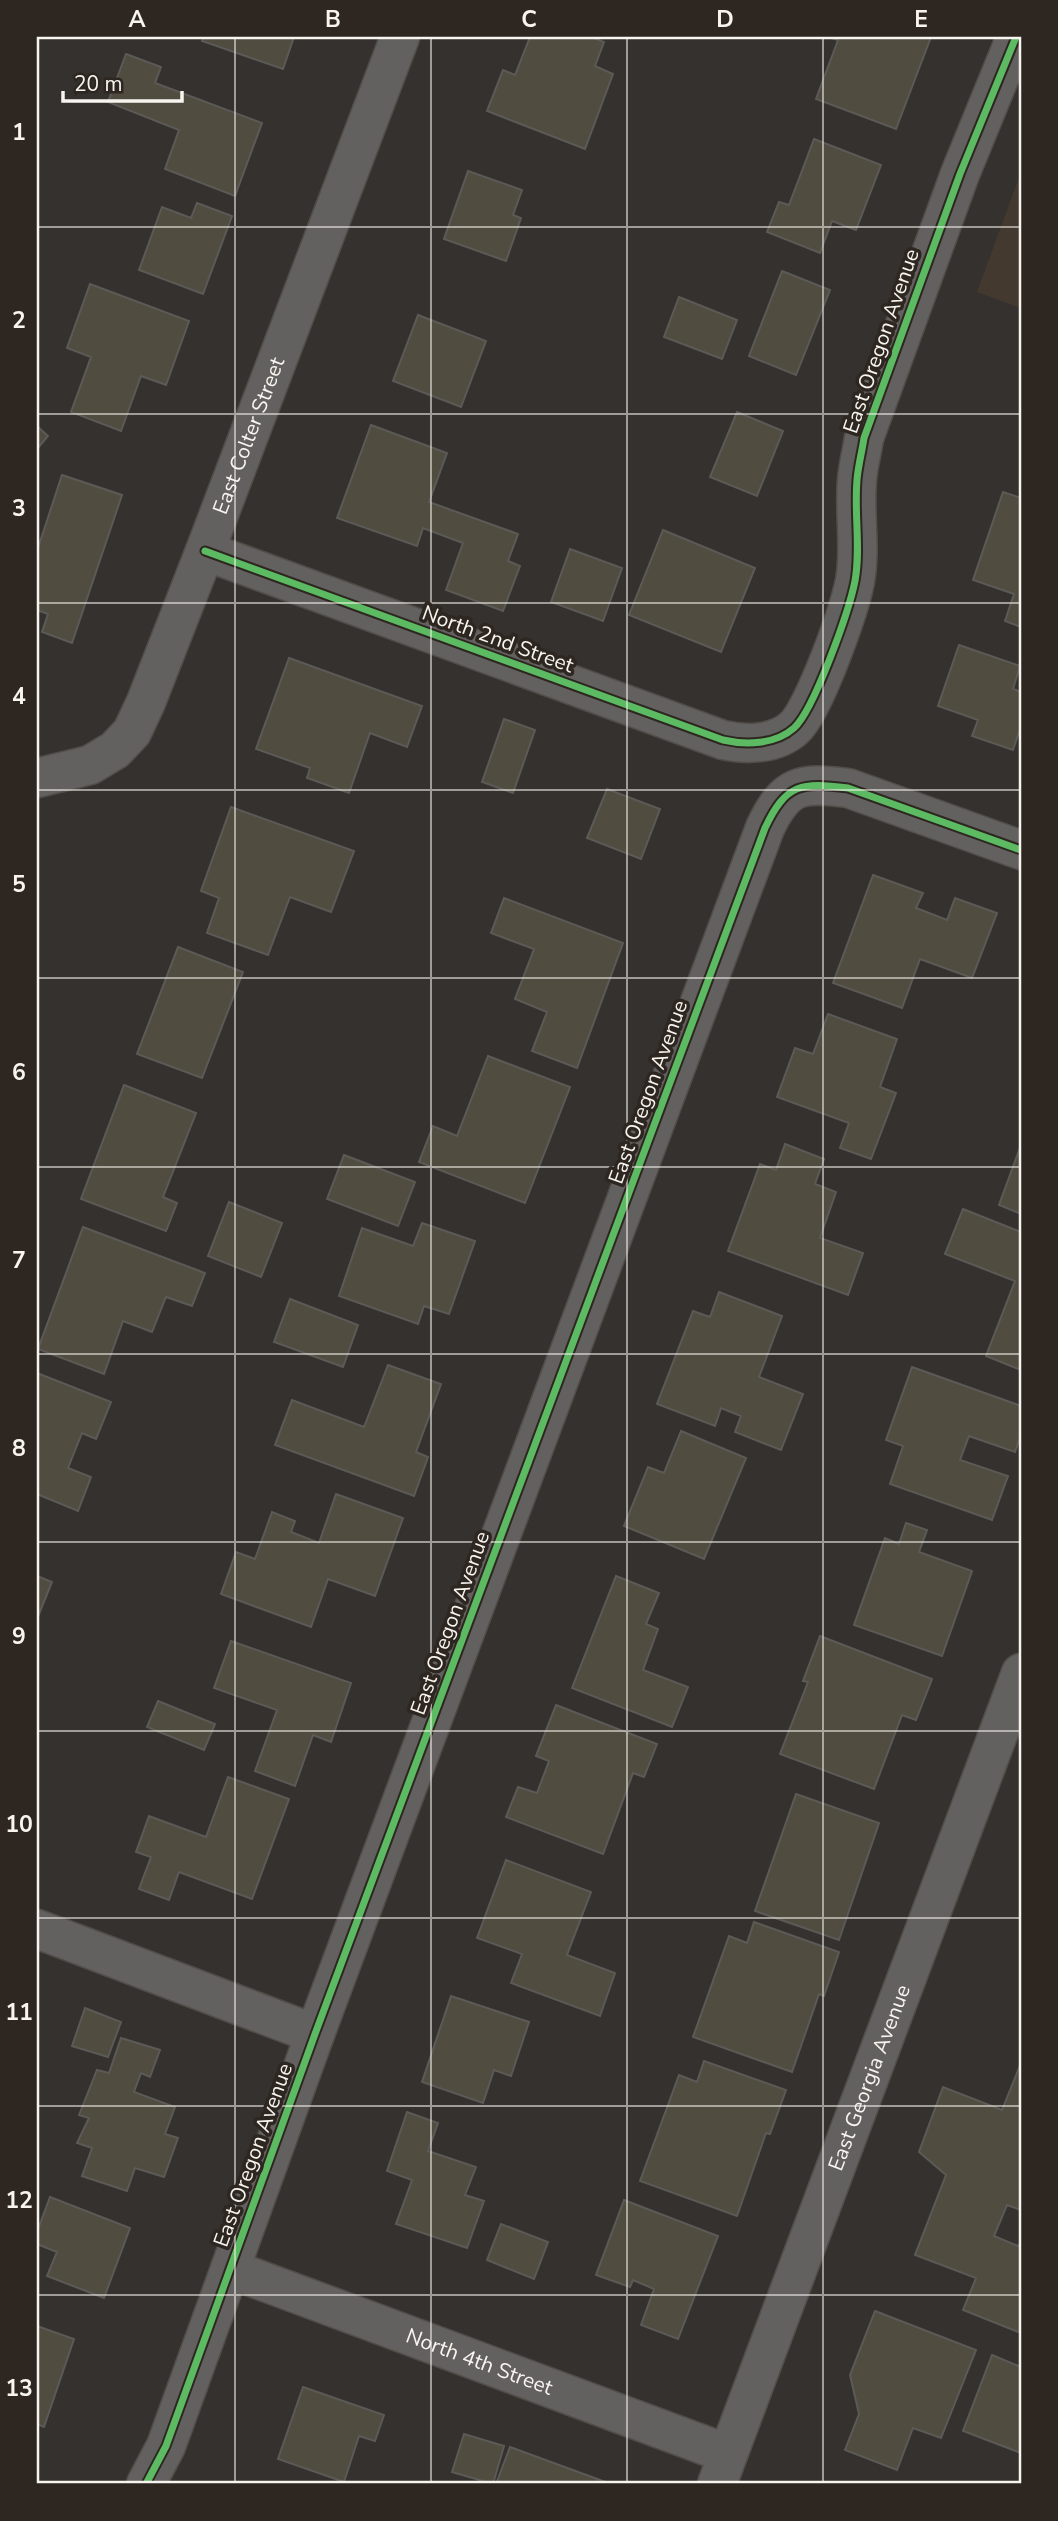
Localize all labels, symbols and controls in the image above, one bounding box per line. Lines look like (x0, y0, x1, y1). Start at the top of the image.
text: A (128, 4, 146, 35)
text: B (325, 4, 341, 35)
text: C (521, 4, 537, 35)
text: D (716, 4, 734, 35)
text: E (914, 4, 928, 35)
scale bar (63, 60, 182, 104)
text: 20 m (74, 70, 123, 98)
text: 1 (12, 117, 26, 148)
street label: East Oregon Avenue (836, 245, 926, 437)
text: 2 (12, 305, 26, 336)
street label: East Colter Street (206, 353, 291, 518)
text: 3 (12, 493, 26, 524)
street label: North 2nd Street (418, 599, 578, 680)
text: 4 (12, 681, 26, 712)
text: 5 (12, 869, 26, 900)
street label: East Oregon Avenue (602, 996, 694, 1188)
text: 6 (12, 1057, 26, 1088)
text: 7 (12, 1245, 26, 1276)
text: 8 (12, 1433, 26, 1464)
street label: East Oregon Avenue (404, 1527, 496, 1719)
text: 9 (12, 1621, 26, 1652)
text: 10 (5, 1809, 33, 1840)
street label: East Georgia Avenue (822, 1981, 917, 2175)
text: 11 (5, 1997, 33, 2028)
street label: East Oregon Avenue (207, 2059, 299, 2251)
text: 12 (5, 2185, 33, 2216)
street label: North 4th Street (402, 2322, 557, 2402)
text: 13 (5, 2373, 33, 2404)

